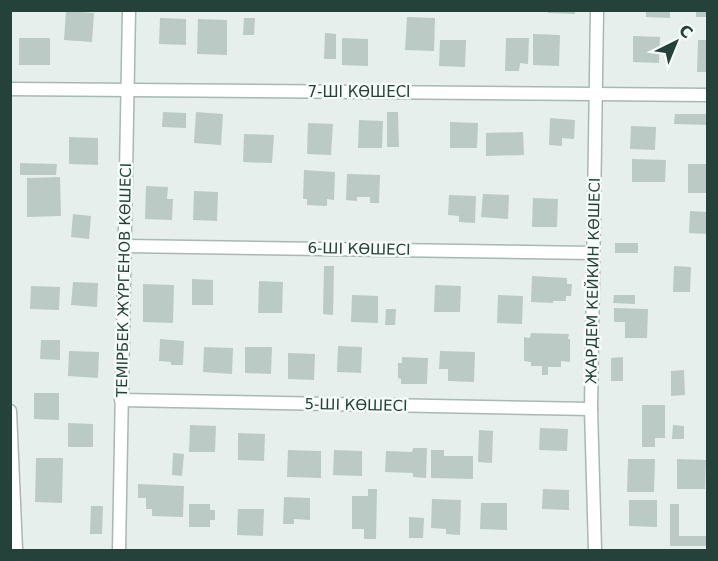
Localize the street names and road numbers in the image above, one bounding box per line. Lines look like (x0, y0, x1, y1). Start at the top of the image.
street label: 7-ШІ КӨШЕСІ (307, 83, 411, 101)
street label: ТЕМІРБЕК ЖҮРГЕНОВ КӨШЕСІ (113, 163, 135, 398)
street label: ЖАРДЕМ КЕЙКИН КӨШЕСІ (581, 178, 604, 384)
street label: 6-ШІ КӨШЕСІ (307, 239, 411, 259)
street label: 5-ШІ КӨШЕСІ (304, 395, 408, 415)

